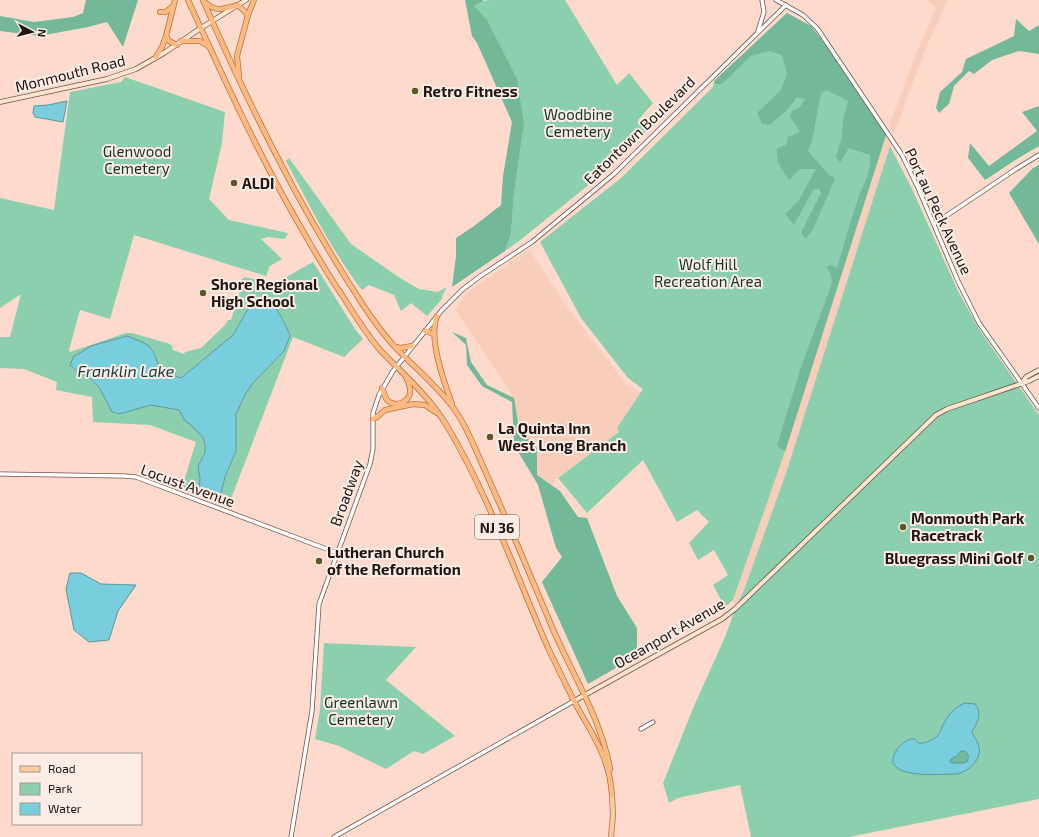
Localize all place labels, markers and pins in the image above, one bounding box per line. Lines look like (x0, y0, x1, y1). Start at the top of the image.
place label: Retro Fitness (423, 82, 518, 100)
marker: Retro Fitness (410, 86, 420, 96)
place label: ALDI (242, 174, 274, 192)
marker: ALDI (229, 178, 239, 188)
place label: Shore Regional High School (211, 275, 318, 310)
marker: Shore Regional High School (198, 288, 208, 298)
place label: La Quinta Inn West Long Branch (498, 419, 626, 454)
marker: La Quinta Inn West Long Branch (485, 432, 495, 442)
place label: Monmouth Park Racetrack (911, 509, 1025, 544)
marker: Monmouth Park Racetrack (898, 522, 908, 532)
place label: Lutheran Church of the Reformation (327, 543, 461, 578)
place label: Bluegrass Mini Golf (885, 549, 1024, 567)
marker: Bluegrass Mini Golf (1026, 553, 1036, 563)
marker: Lutheran Church of the Reformation (314, 556, 324, 566)

